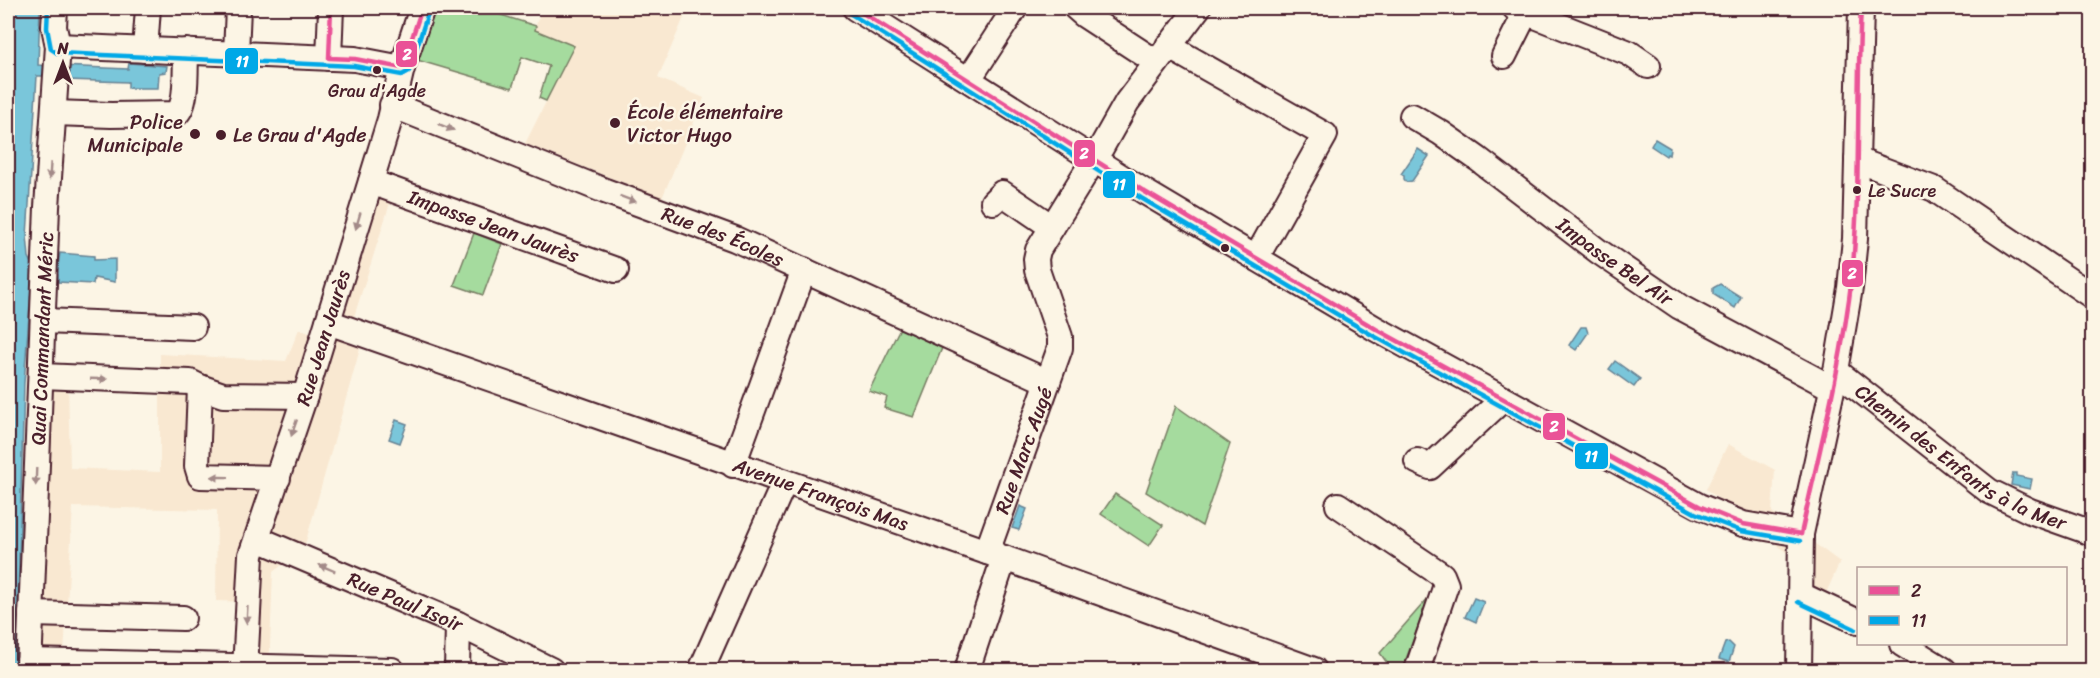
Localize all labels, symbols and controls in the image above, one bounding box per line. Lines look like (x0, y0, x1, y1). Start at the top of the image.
north arrow (33, 33, 93, 93)
text: N (56, 34, 69, 63)
line badge: 2 (395, 40, 418, 68)
text: 2 (401, 40, 412, 69)
line badge: 11 (224, 47, 259, 75)
text: 11 (235, 47, 249, 76)
marker: Grau d'Agde (371, 64, 383, 76)
place label: Grau d'Agde (328, 75, 426, 107)
place label: École élémentaire Victor Hugo (627, 95, 783, 153)
place label: Police Municipale (88, 105, 183, 163)
marker: École élémentaire Victor Hugo (608, 116, 622, 130)
place label: Le Grau d'Agde (233, 118, 366, 153)
one-way arrow (438, 122, 456, 132)
marker: Police Municipale (188, 127, 202, 141)
marker: Le Grau d'Agde (214, 128, 228, 142)
line badge: 2 (1073, 139, 1096, 168)
text: 2 (1078, 139, 1089, 168)
one-way arrow (45, 162, 55, 181)
line badge: 11 (1102, 170, 1136, 199)
text: 11 (1112, 170, 1126, 199)
place label: Le Sucre (1868, 175, 1937, 207)
street label: Impasse Jean Jaurès (402, 179, 584, 274)
marker: Le Sucre (1851, 184, 1863, 196)
one-way arrow (619, 195, 637, 205)
street label: Rue des Écoles (657, 196, 790, 277)
street label: Impasse Bel Air (1548, 207, 1681, 316)
one-way arrow (353, 212, 362, 230)
street label: Quai Commandant Méric (21, 231, 64, 446)
unlabelled marker (1219, 242, 1231, 254)
line badge: 2 (1841, 259, 1864, 288)
text: 2 (1846, 259, 1857, 288)
street label: Rue Jean Jaurès (286, 265, 361, 411)
one-way arrow (90, 374, 109, 383)
street label: Chemin des Enfants à la Mer (1847, 375, 2072, 541)
street label: Rue Marc Augé (985, 382, 1063, 519)
line badge: 2 (1542, 412, 1566, 441)
text: 2 (1548, 412, 1559, 441)
one-way arrow (289, 419, 299, 437)
line badge: 11 (1574, 442, 1609, 470)
text: 11 (1584, 442, 1598, 471)
street label: Avenue François Mas (727, 447, 914, 542)
one-way arrow (32, 467, 41, 486)
one-way arrow (210, 472, 229, 482)
street label: Rue Paul Isoir (342, 562, 469, 642)
one-way arrow (318, 563, 336, 573)
legend (1857, 567, 2067, 645)
text: 2 (1911, 575, 1921, 607)
text: 11 (1911, 605, 1927, 637)
one-way arrow (243, 606, 252, 625)

